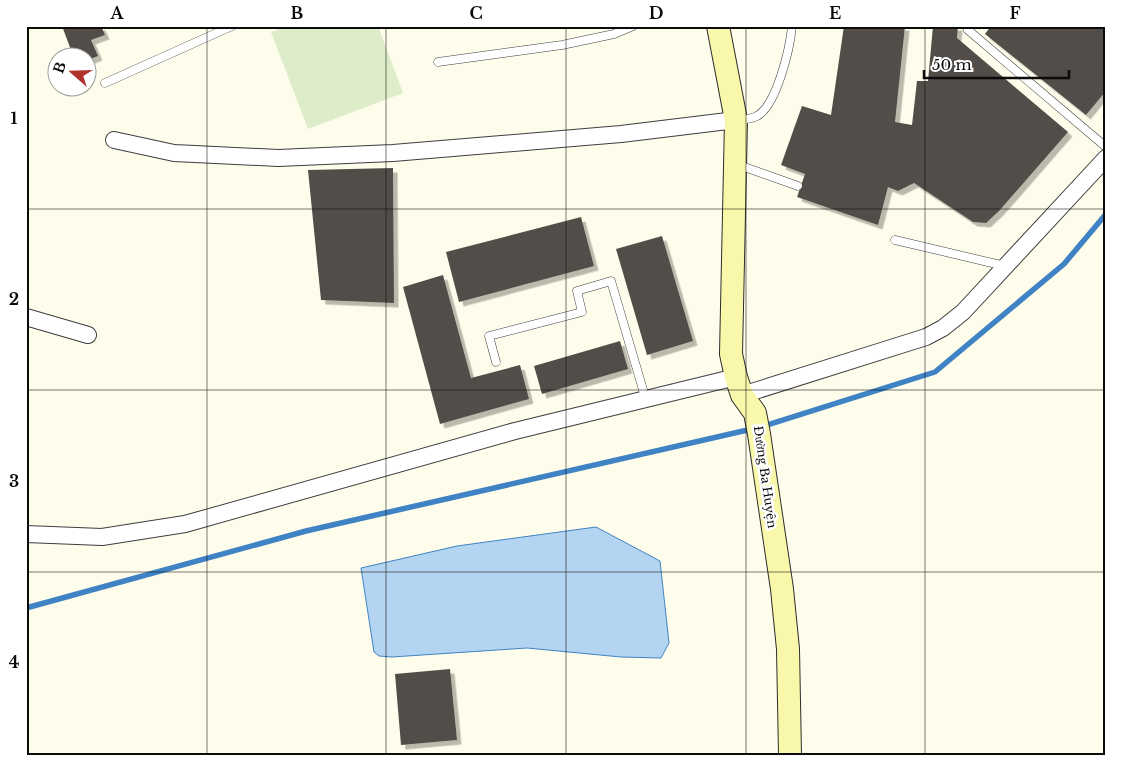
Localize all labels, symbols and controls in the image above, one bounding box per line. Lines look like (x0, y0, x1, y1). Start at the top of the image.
text: A (110, 3, 125, 23)
text: B (291, 3, 304, 23)
text: C (469, 3, 483, 23)
text: D (649, 3, 663, 23)
text: E (829, 3, 841, 23)
text: F (1009, 3, 1021, 23)
north arrow (48, 48, 98, 98)
scale bar (924, 48, 1070, 80)
text: 50 m (932, 55, 972, 74)
text: B (49, 59, 70, 76)
text: 1 (11, 108, 18, 128)
text: 2 (9, 289, 19, 309)
street label: Đường Ba Huyện (751, 425, 780, 529)
text: 3 (9, 471, 19, 491)
text: 4 (9, 652, 19, 672)

